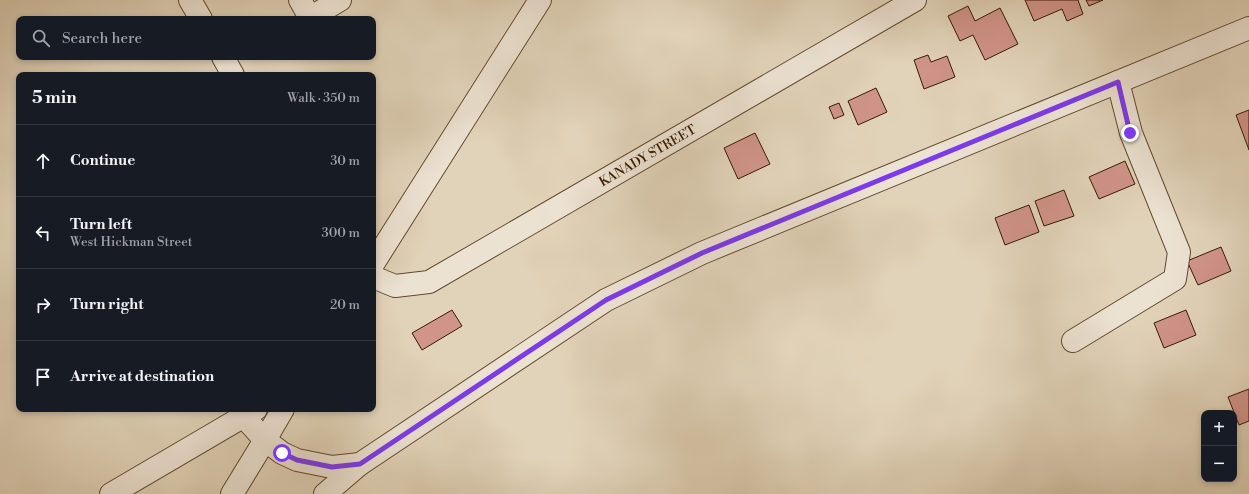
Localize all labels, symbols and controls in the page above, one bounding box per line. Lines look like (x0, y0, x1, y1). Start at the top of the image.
search box (16, 16, 376, 60)
icon: search (30, 27, 52, 49)
text: Search here (62, 29, 142, 48)
text: 5 min (32, 87, 77, 109)
text: Walk · 350 m (287, 90, 360, 106)
street label: KANADY STREET (596, 122, 699, 190)
route end (1121, 124, 1139, 142)
icon: ahead (32, 150, 54, 172)
text: Continue (70, 151, 135, 170)
text: 30 m (330, 153, 360, 169)
text: Turn left (70, 215, 132, 234)
icon: left (32, 222, 54, 244)
text: 300 m (322, 225, 360, 241)
text: West Hickman Street (70, 234, 192, 250)
icon: right (32, 294, 54, 316)
text: Turn right (70, 295, 144, 314)
text: 20 m (330, 297, 360, 313)
icon: arrive (32, 366, 54, 388)
text: Arrive at destination (70, 367, 214, 386)
map controls (1201, 410, 1237, 482)
button: + (1201, 410, 1237, 446)
route start (273, 444, 291, 462)
button: − (1201, 446, 1237, 482)

